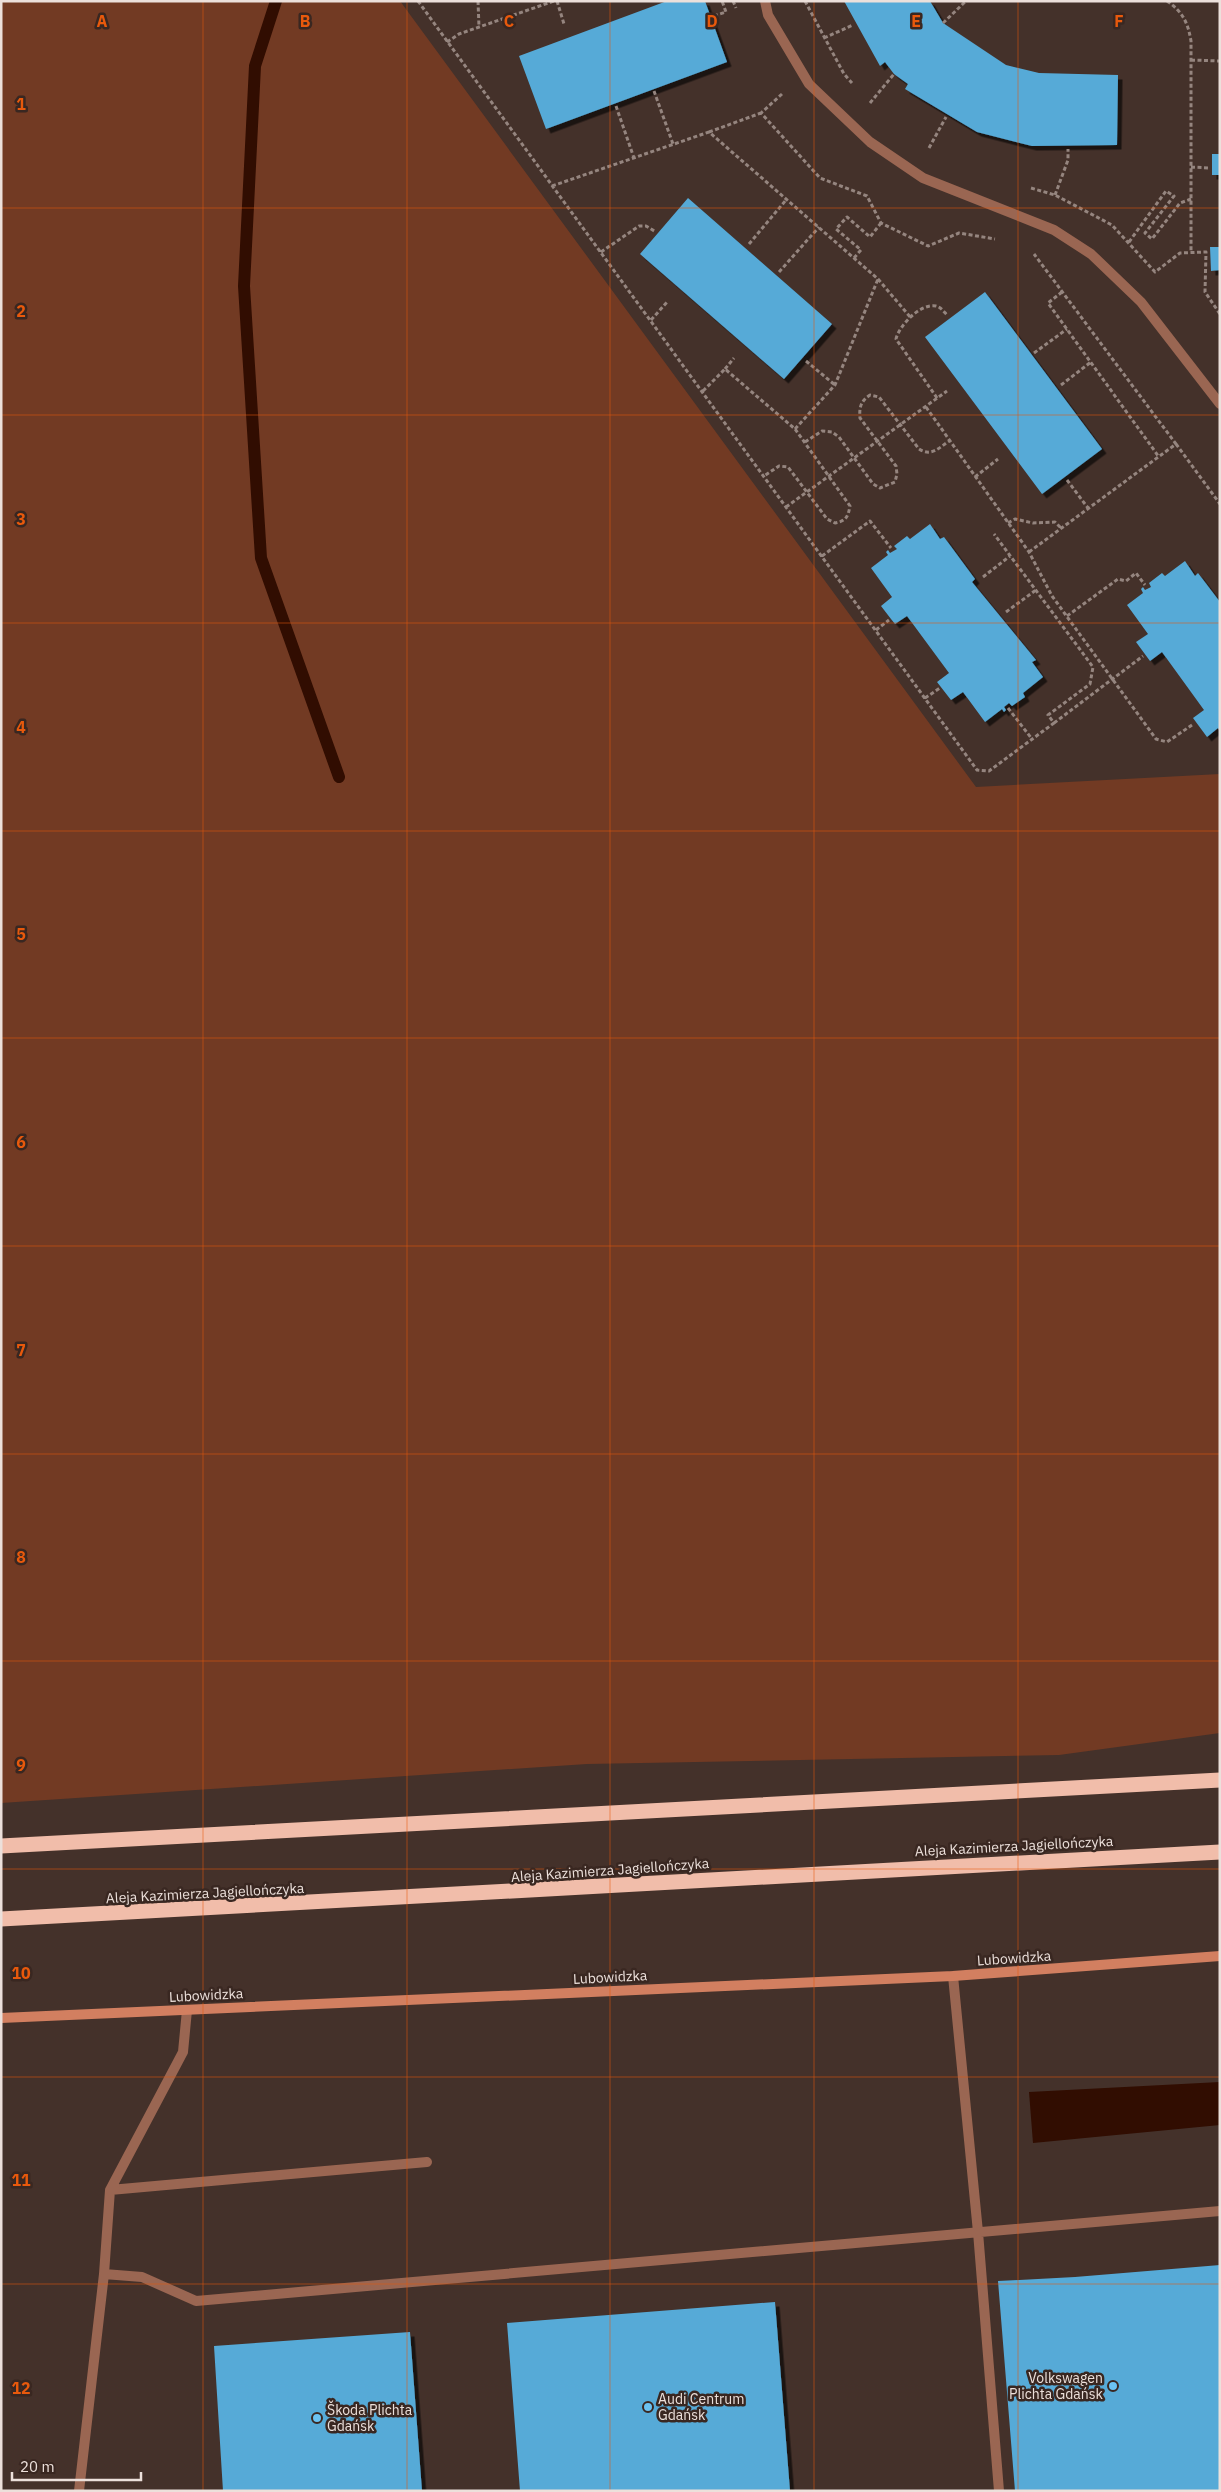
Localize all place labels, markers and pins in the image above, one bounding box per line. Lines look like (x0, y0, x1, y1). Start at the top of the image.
place label: Volkswagen Plichta Gdańsk (1009, 2369, 1104, 2403)
marker: Volkswagen Plichta Gdańsk (1107, 2380, 1119, 2392)
place label: Audi Centrum Gdańsk (658, 2390, 744, 2424)
place label: Škoda Plichta Gdańsk (327, 2400, 413, 2435)
marker: Audi Centrum Gdańsk (642, 2401, 654, 2413)
marker: Škoda Plichta Gdańsk (311, 2412, 323, 2424)

